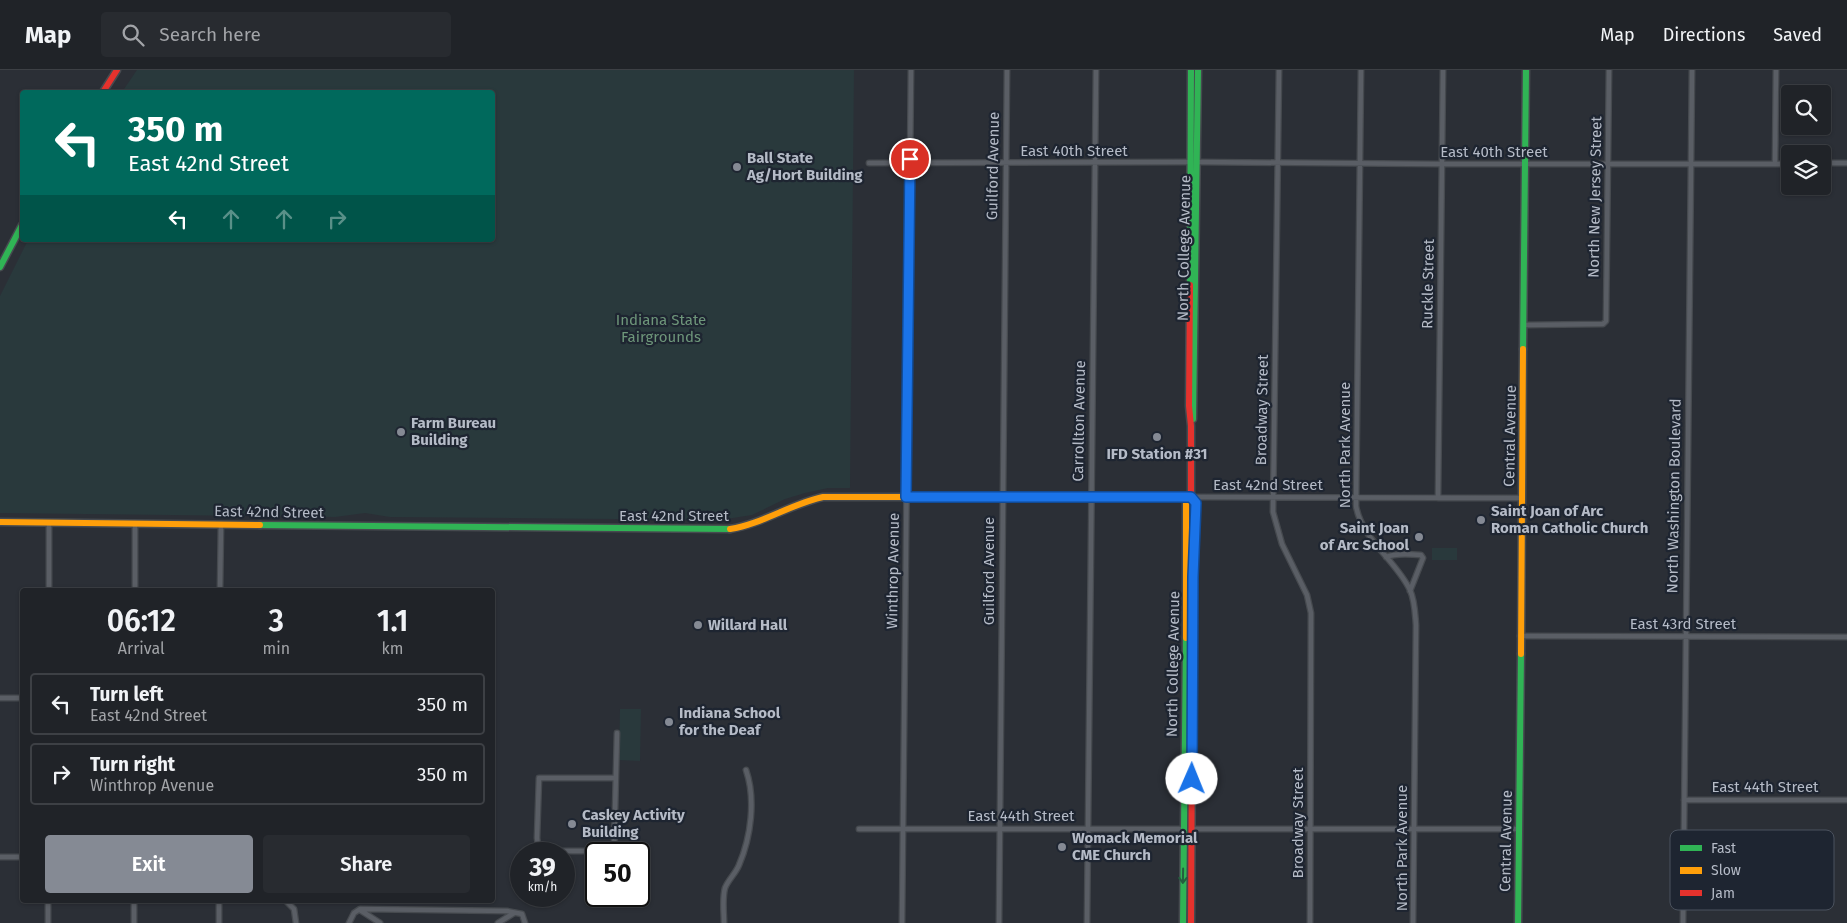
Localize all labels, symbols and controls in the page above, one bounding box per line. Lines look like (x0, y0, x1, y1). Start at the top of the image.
search box (101, 12, 451, 57)
text: Map (25, 21, 71, 49)
icon: search (119, 21, 147, 49)
text: Search here (159, 23, 261, 46)
text: Map (1600, 24, 1635, 46)
text: Directions (1663, 24, 1745, 46)
text: Saved (1773, 24, 1822, 46)
map controls (1781, 85, 1831, 195)
button: search (1781, 85, 1831, 135)
text: 350 m (128, 108, 223, 150)
icon: left (45, 110, 110, 175)
street label: Guilford Avenue (983, 112, 1003, 220)
street label: North New Jersey Street (1585, 115, 1605, 278)
pin (889, 138, 931, 180)
street label: East 40th Street (1020, 142, 1128, 160)
street label: East 40th Street (1440, 143, 1548, 161)
icon: arrive (896, 145, 924, 173)
button: layers (1781, 145, 1831, 195)
place label: Ball State Ag/Hort Building (746, 149, 863, 184)
text: East 42nd Street (128, 150, 289, 177)
marker: Ball State Ag/Hort Building (731, 161, 743, 173)
street label: North College Avenue (1174, 175, 1194, 321)
icon: left (164, 205, 192, 233)
icon: ahead (217, 205, 245, 233)
icon: ahead (270, 205, 298, 233)
icon: right (323, 205, 351, 233)
street label: Ruckle Street (1418, 238, 1438, 329)
park label: Indiana State Fairgrounds (616, 311, 706, 346)
street label: Broadway Street (1252, 354, 1272, 466)
street label: Carrollton Avenue (1069, 360, 1089, 482)
street label: North Park Avenue (1336, 382, 1354, 508)
street label: Central Avenue (1500, 385, 1520, 487)
street label: North Washington Boulevard (1663, 398, 1685, 594)
place label: Farm Bureau Building (411, 414, 496, 449)
marker: Farm Bureau Building (395, 426, 407, 438)
marker: IFD Station #31 (1151, 431, 1163, 443)
place label: IFD Station #31 (1106, 445, 1208, 463)
street label: East 42nd Street (1213, 476, 1323, 494)
street label: East 42nd Street (214, 502, 325, 522)
place label: Saint Joan of Arc Roman Catholic Church (1491, 502, 1648, 537)
street label: East 42nd Street (619, 507, 729, 525)
street label: Winthrop Avenue (883, 513, 903, 629)
marker: Saint Joan of Arc Roman Catholic Church (1475, 514, 1487, 526)
street label: Guilford Avenue (980, 517, 998, 625)
place label: Saint Joan of Arc School (1320, 519, 1410, 554)
marker: Saint Joan of Arc School (1413, 531, 1425, 543)
street label: North College Avenue (1163, 591, 1183, 737)
text: 06:12 (107, 603, 176, 639)
text: 3 (269, 603, 284, 639)
text: 1.1 (377, 603, 408, 639)
street label: East 43rd Street (1630, 615, 1737, 633)
place label: Willard Hall (708, 616, 788, 634)
marker: Willard Hall (692, 619, 704, 631)
text: Arrival (118, 639, 165, 658)
text: min (263, 639, 290, 658)
text: km (382, 639, 404, 658)
text: Turn left (90, 683, 164, 706)
icon: left (47, 690, 75, 718)
text: 350 m (417, 693, 468, 716)
place label: Indiana School for the Deaf (679, 704, 781, 739)
text: East 42nd Street (90, 706, 207, 725)
marker: Indiana School for the Deaf (663, 716, 675, 728)
position arrow (1165, 752, 1217, 804)
text: Turn right (90, 753, 175, 776)
icon: right (47, 760, 75, 788)
text: 350 m (417, 763, 468, 786)
street label: Broadway Street (1289, 767, 1307, 878)
text: Winthrop Avenue (90, 776, 214, 795)
street label: East 44th Street (1711, 778, 1819, 796)
street label: North Park Avenue (1393, 785, 1411, 911)
street label: Central Avenue (1496, 790, 1516, 892)
place label: Caskey Activity Building (582, 806, 685, 841)
street label: East 44th Street (967, 807, 1075, 825)
marker: Caskey Activity Building (566, 818, 578, 830)
place label: Womack Memorial CME Church (1072, 829, 1198, 864)
legend (1670, 830, 1834, 910)
button: Exit (45, 835, 253, 893)
button: Share (263, 835, 470, 893)
text: Fast (1711, 840, 1737, 857)
marker: Womack Memorial CME Church (1056, 841, 1068, 853)
speed limit sign: 50 (585, 842, 650, 907)
text: 39 (529, 853, 556, 883)
text: Slow (1711, 862, 1741, 879)
one-way arrow (1179, 868, 1188, 884)
text: km/h (528, 880, 557, 894)
text: Jam (1711, 885, 1735, 902)

